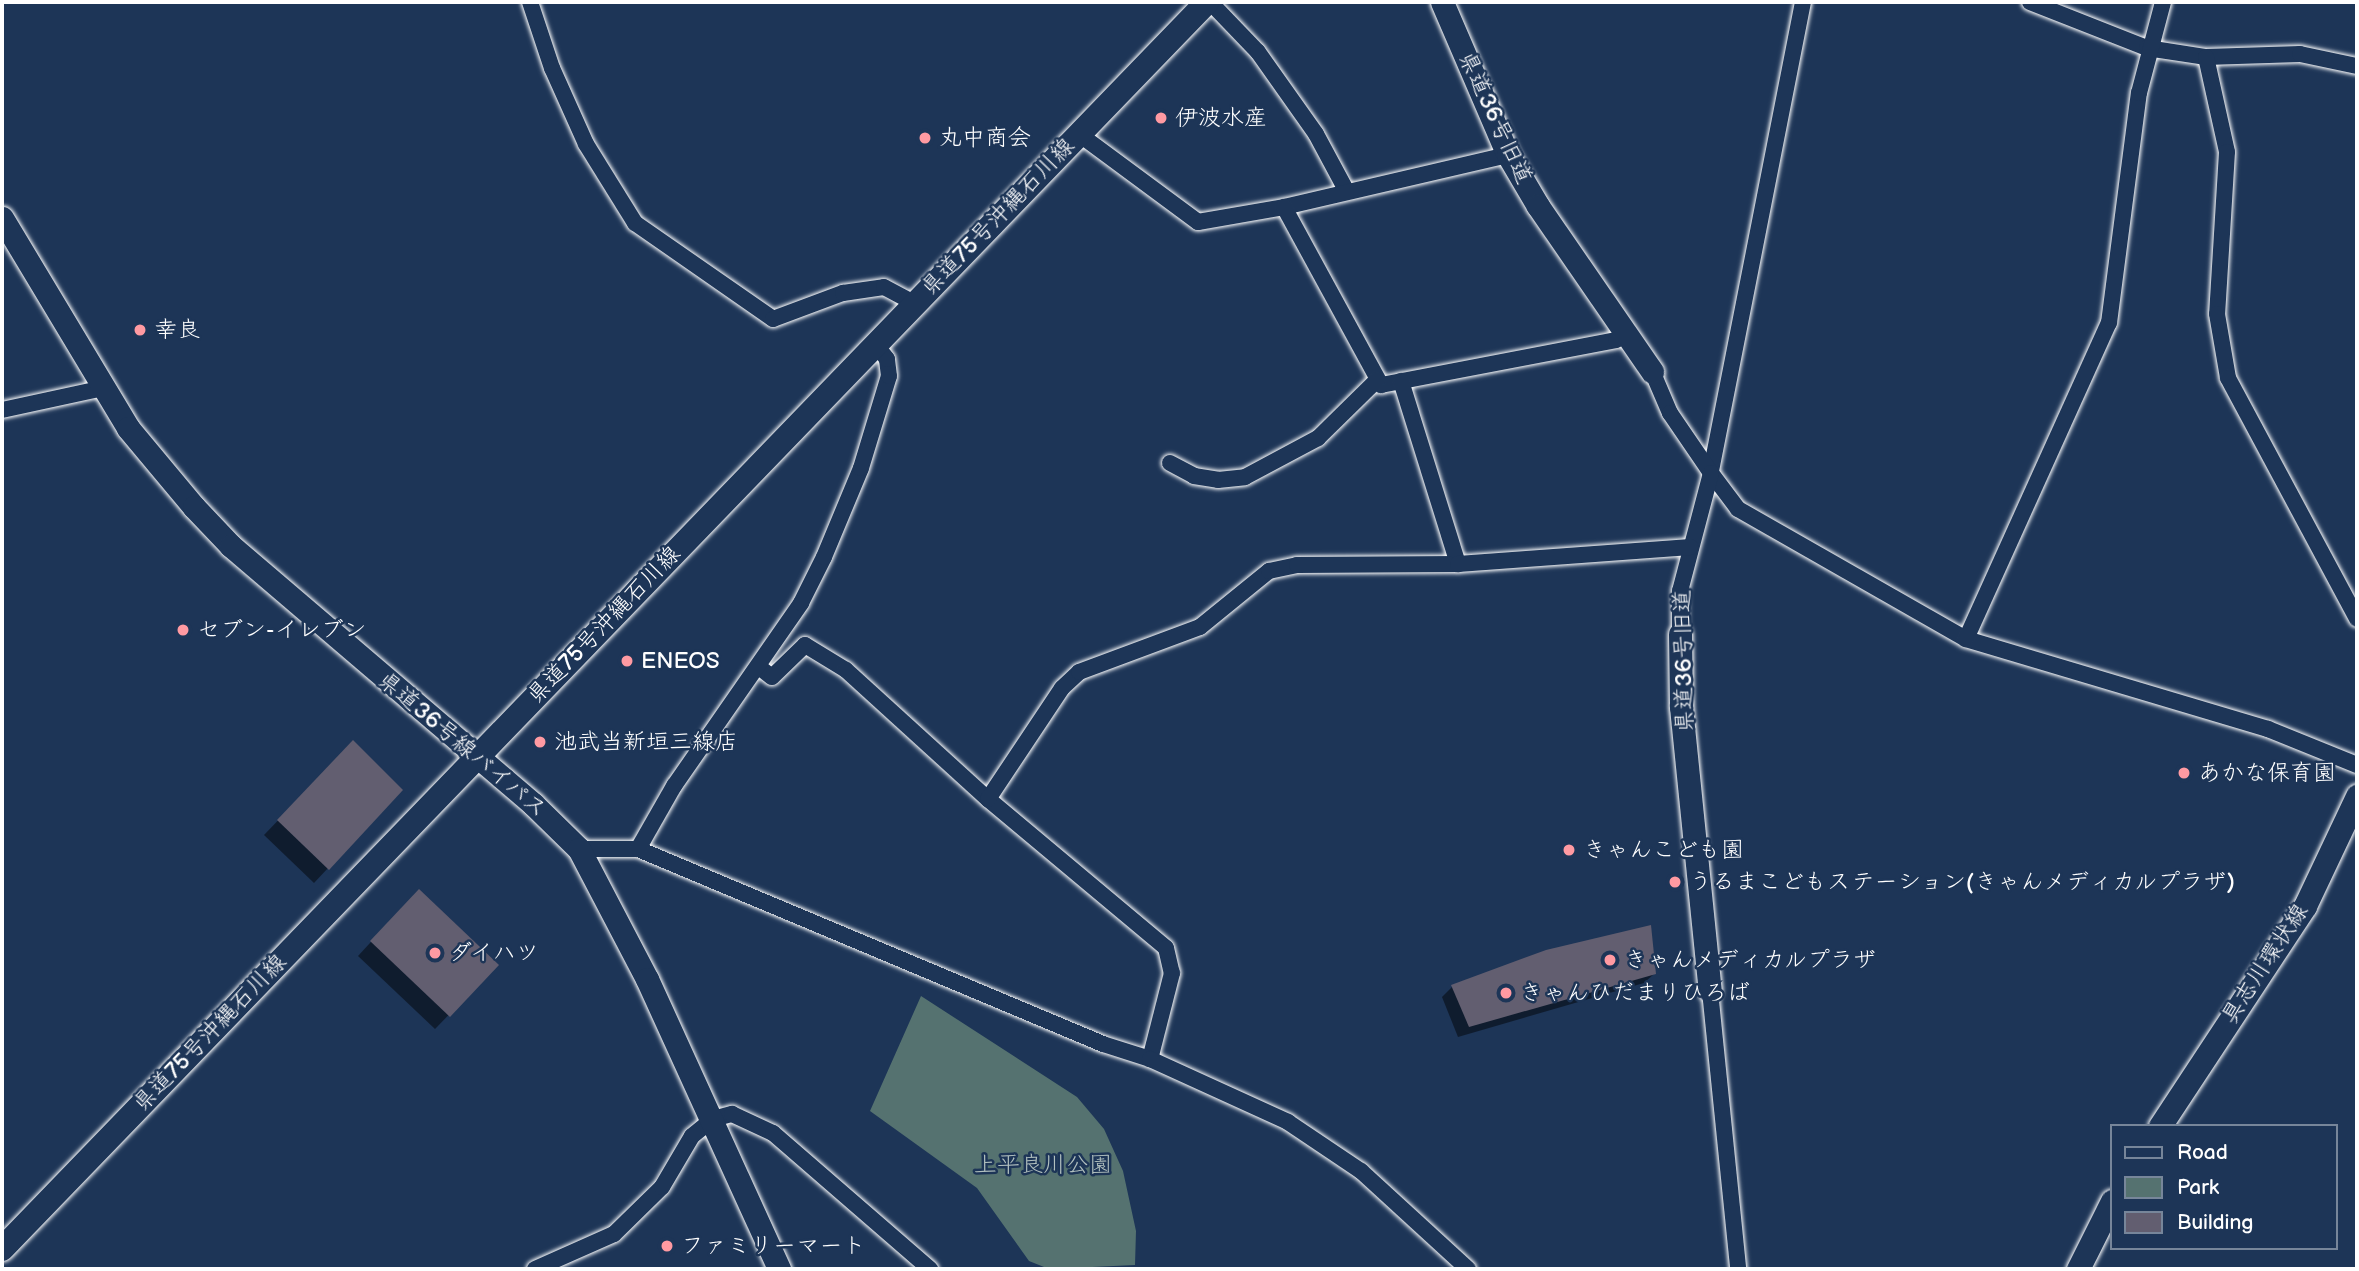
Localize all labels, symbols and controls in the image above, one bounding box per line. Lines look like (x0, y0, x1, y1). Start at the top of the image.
street label: 県道36号旧道 (1452, 47, 1538, 189)
place label: 伊波水産 (1175, 104, 1267, 132)
marker: 伊波水産 (1153, 110, 1169, 126)
place label: 丸中商会 (939, 124, 1031, 152)
marker: 丸中商会 (917, 130, 933, 146)
street label: 県道75号沖縄石川線 (916, 132, 1080, 302)
place label: 幸良 (154, 316, 200, 344)
marker: 幸良 (132, 322, 148, 338)
street label: 県道75号沖縄石川線 (522, 540, 686, 710)
street label: 県道36号旧道 (1669, 589, 1699, 733)
place label: セブン-イレブン (197, 616, 366, 644)
marker: セブン-イレブン (175, 622, 191, 638)
place label: ENEOS (641, 647, 720, 675)
marker: ENEOS (619, 653, 635, 669)
street label: 県道36号線バイパス (372, 666, 552, 824)
place label: 池武当新垣三線店 (554, 728, 738, 756)
marker: 池武当新垣三線店 (532, 734, 548, 750)
place label: あかな保育園 (2198, 759, 2336, 787)
marker: あかな保育園 (2176, 765, 2192, 781)
place label: きゃんこども園 (1583, 836, 1744, 864)
marker: きゃんこども園 (1561, 842, 1577, 858)
place label: うるまこどもステーション(きゃんメディカルプラザ) (1689, 868, 2235, 896)
marker: うるまこどもステーション(きゃんメディカルプラザ) (1667, 874, 1683, 890)
street label: 具志川環状線 (2216, 899, 2314, 1029)
place label: ダイハツ (449, 939, 541, 967)
marker: ダイハツ (427, 945, 443, 961)
place label: きゃんメディカルプラザ (1624, 946, 1877, 974)
street label: 県道75号沖縄石川線 (128, 948, 292, 1118)
marker: きゃんメディカルプラザ (1602, 952, 1618, 968)
place label: きゃんひだまりひろば (1520, 979, 1750, 1007)
marker: きゃんひだまりひろば (1498, 985, 1514, 1001)
legend (2110, 1124, 2338, 1250)
text: Road (2177, 1140, 2228, 1165)
park label: 上平良川公園 (974, 1151, 1112, 1179)
text: Park (2177, 1175, 2219, 1200)
text: Building (2177, 1210, 2253, 1235)
place label: ファミリーマート (681, 1232, 865, 1260)
marker: ファミリーマート (659, 1238, 675, 1254)

